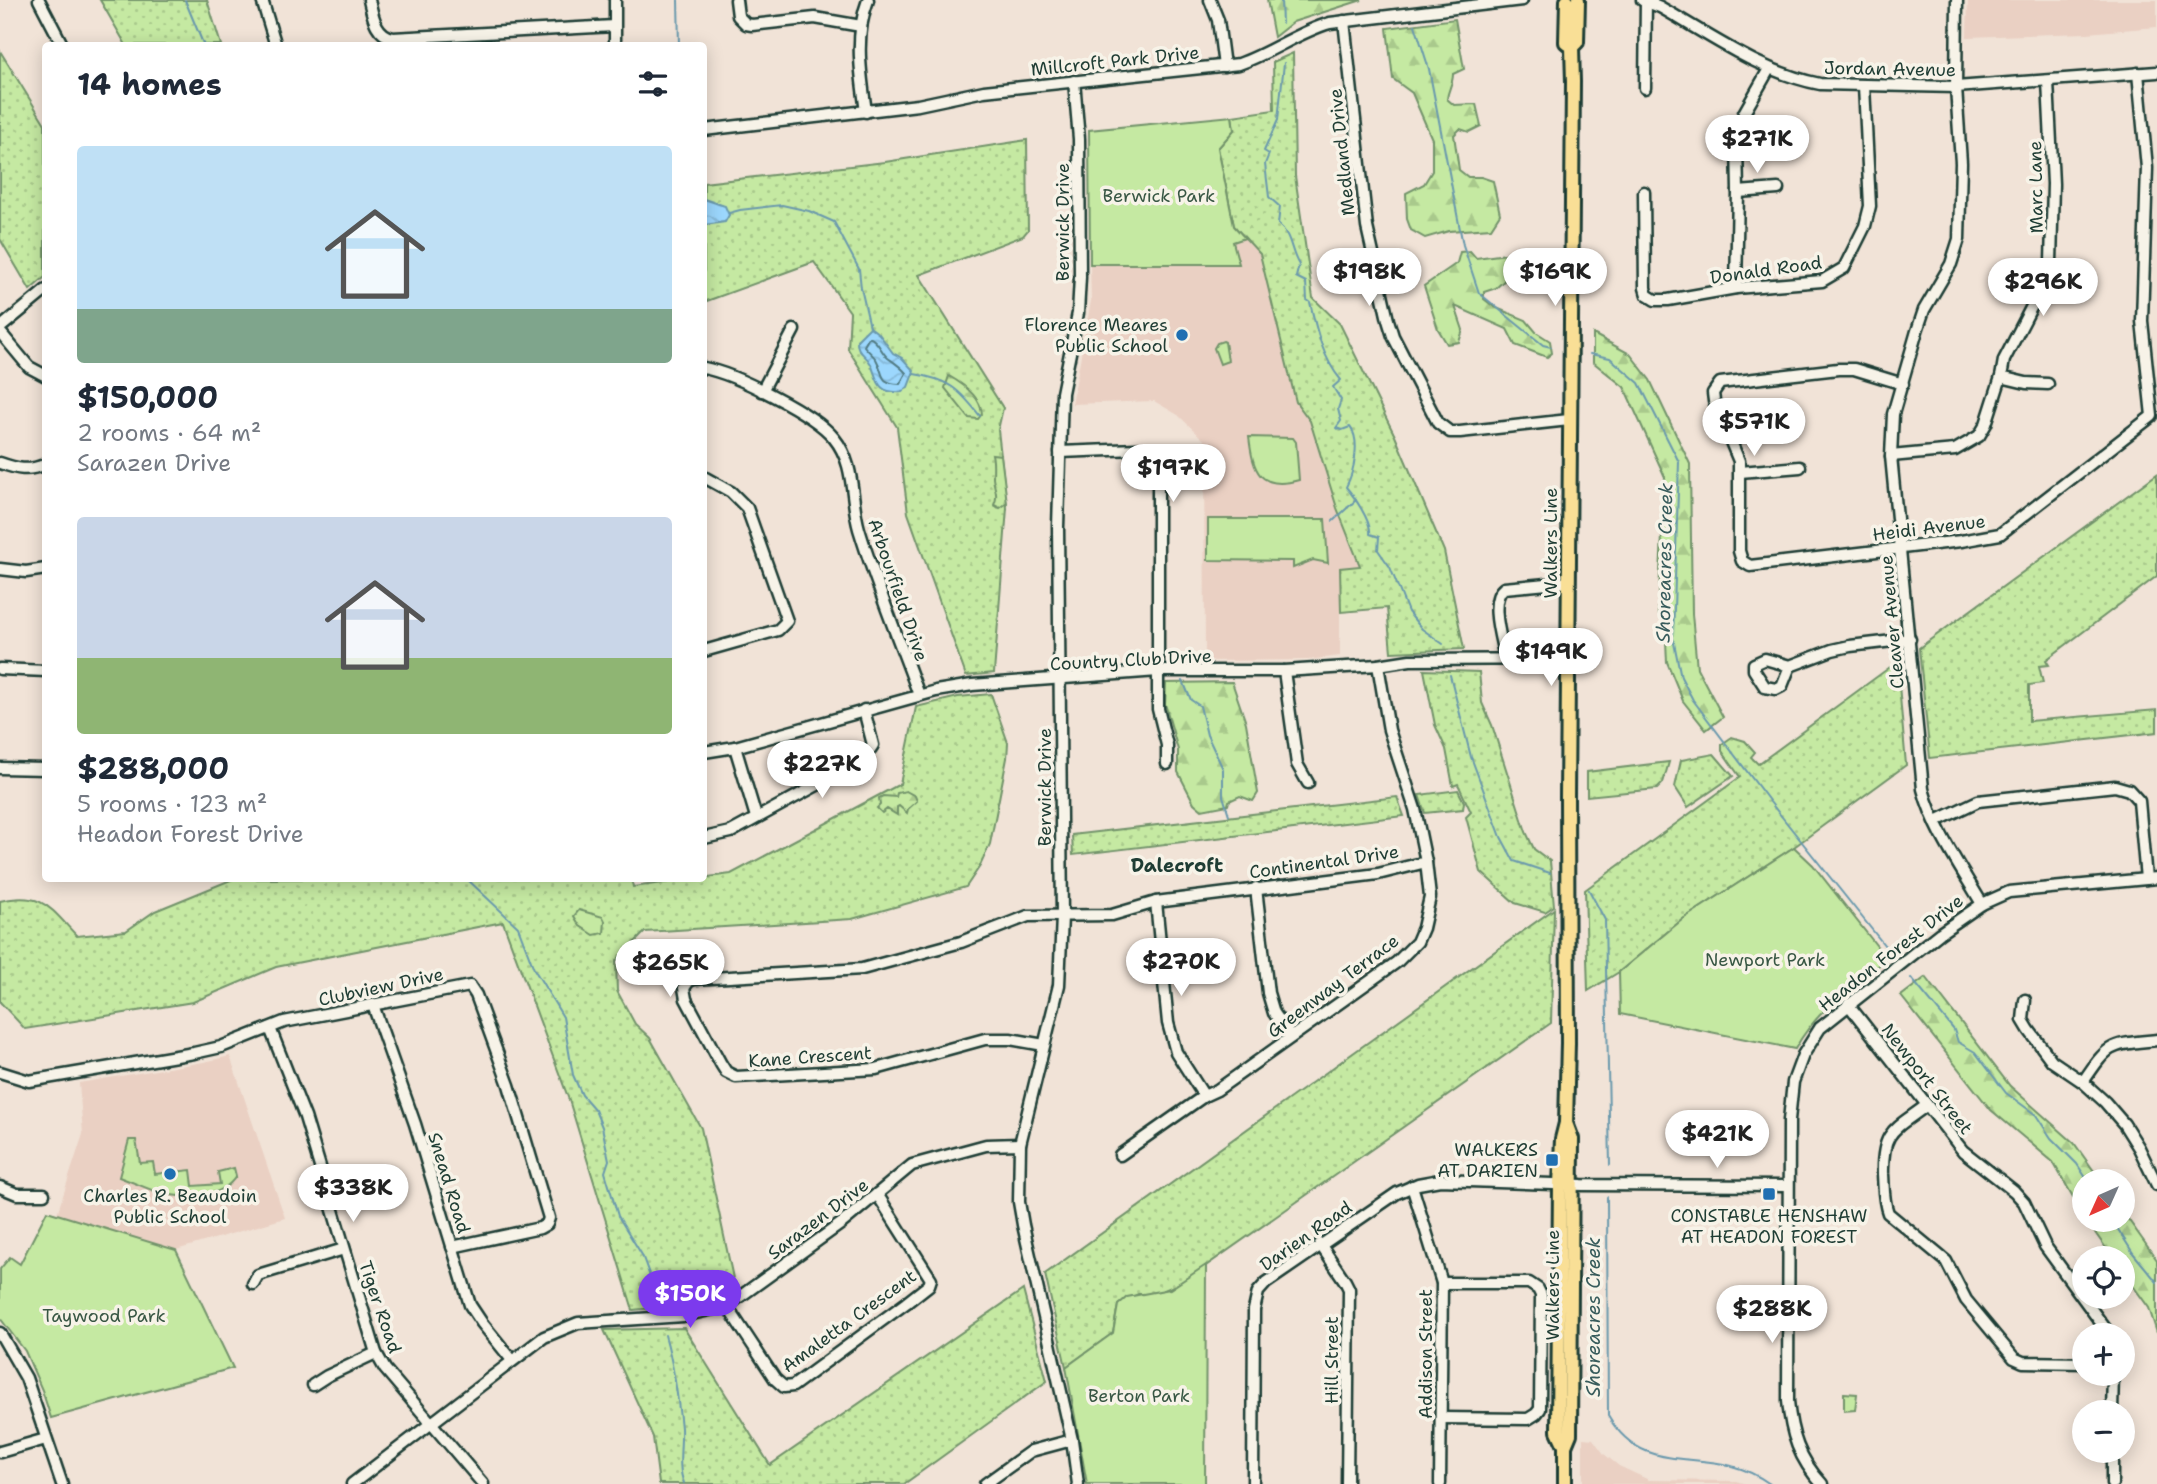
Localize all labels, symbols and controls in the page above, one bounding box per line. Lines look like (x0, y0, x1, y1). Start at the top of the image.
street label: Millcroft Park Drive (1030, 40, 1200, 82)
street label: Jordan Avenue (1824, 56, 1956, 82)
text: 14 homes (77, 64, 222, 105)
icon: filters (634, 65, 672, 103)
street label: Medland Drive (1323, 87, 1361, 217)
pin: $271K (1708, 116, 1806, 175)
text: $271K (1721, 123, 1793, 153)
street label: Marc Lane (2023, 140, 2049, 234)
street label: Berwick Drive (1051, 163, 1075, 281)
park label: Berwick Park (1103, 184, 1215, 208)
icon: home (312, 191, 438, 317)
pin: $198K (1320, 248, 1418, 308)
pin: $169K (1506, 248, 1604, 308)
street label: Donald Road (1709, 250, 1823, 290)
text: $198K (1333, 256, 1406, 286)
text: $169K (1519, 256, 1591, 286)
pin: $296K (1994, 258, 2092, 318)
text: $296K (2004, 266, 2082, 296)
place label: Florence Meares Public School (1024, 313, 1169, 358)
marker: Florence Meares Public School (1174, 327, 1190, 343)
text: $150,000 (77, 377, 218, 418)
pin: $571K (1705, 398, 1803, 458)
text: $571K (1718, 406, 1790, 436)
text: 2 rooms · 64 m² (77, 418, 261, 448)
pin: $197K (1124, 444, 1222, 504)
text: Sarazen Drive (77, 448, 231, 478)
text: $197K (1137, 452, 1209, 482)
water label: Shoreacres Creek (1651, 483, 1678, 643)
street label: Walkers Line (1539, 488, 1563, 598)
street label: Heidi Avenue (1871, 509, 1987, 547)
street label: Arbourfield Drive (862, 515, 934, 665)
street label: Cleaver Avenue (1874, 554, 1910, 690)
icon: home (312, 562, 438, 688)
pin: $149K (1502, 628, 1600, 688)
text: $149K (1515, 636, 1587, 666)
street label: Country Club Drive (1049, 644, 1213, 676)
street label: Berwick Drive (1033, 728, 1057, 846)
pin: $227K (773, 740, 871, 800)
text: $288,000 (77, 748, 229, 789)
text: $227K (783, 748, 861, 778)
text: 5 rooms · 123 m² (77, 789, 267, 819)
text: Headon Forest Drive (77, 819, 304, 849)
street label: Continental Drive (1248, 840, 1400, 884)
district label: Dalecroft (1131, 853, 1223, 878)
street label: Headon Forest Drive (1814, 889, 1968, 1017)
street label: Greenway Terrace (1262, 929, 1404, 1043)
pin: $270K (1132, 939, 1230, 998)
pin: $265K (621, 940, 719, 999)
text: $270K (1142, 946, 1220, 976)
text: $265K (632, 947, 708, 977)
park label: Newport Park (1705, 948, 1825, 972)
street label: Clubview Drive (316, 962, 446, 1012)
street label: Newport Street (1876, 1018, 1978, 1140)
street label: Kane Crescent (748, 1041, 873, 1073)
pin: $421K (1668, 1110, 1766, 1170)
text: $421K (1681, 1118, 1753, 1148)
street label: Snead Road (422, 1130, 476, 1236)
place label: WALKERS AT DARIEN (1437, 1138, 1538, 1183)
marker: WALKERS AT DARIEN (1544, 1152, 1560, 1168)
pin: $338K (304, 1164, 402, 1224)
marker: Charles R. Beaudoin Public School (162, 1166, 178, 1182)
north arrow (2072, 1169, 2135, 1232)
map controls (2072, 1169, 2135, 1463)
text: $338K (314, 1172, 392, 1202)
street label: Sarazen Drive (763, 1173, 873, 1265)
place label: Charles R. Beaudoin Public School (83, 1184, 257, 1229)
marker: CONSTABLE HENSHAW AT HEADON FOREST (1761, 1186, 1777, 1202)
street label: Darien Road (1255, 1195, 1357, 1277)
place label: CONSTABLE HENSHAW AT HEADON FOREST (1670, 1204, 1868, 1249)
street label: Walkers Line (1541, 1230, 1565, 1340)
water label: Shoreacres Creek (1581, 1237, 1606, 1397)
button: locate (2072, 1246, 2135, 1309)
street label: Tiger Road (353, 1258, 407, 1356)
street label: Amaletta Crescent (777, 1264, 921, 1378)
pin: $150K (641, 1270, 739, 1330)
text: $150K (654, 1278, 726, 1308)
pin: $288K (1723, 1286, 1821, 1345)
street label: Addison Street (1414, 1289, 1438, 1419)
text: $288K (1732, 1293, 1812, 1323)
park label: Taywood Park (42, 1304, 166, 1328)
street label: Hill Street (1320, 1316, 1344, 1404)
button: + (2072, 1323, 2135, 1386)
park label: Berton Park (1088, 1384, 1190, 1408)
button: − (2072, 1400, 2135, 1463)

